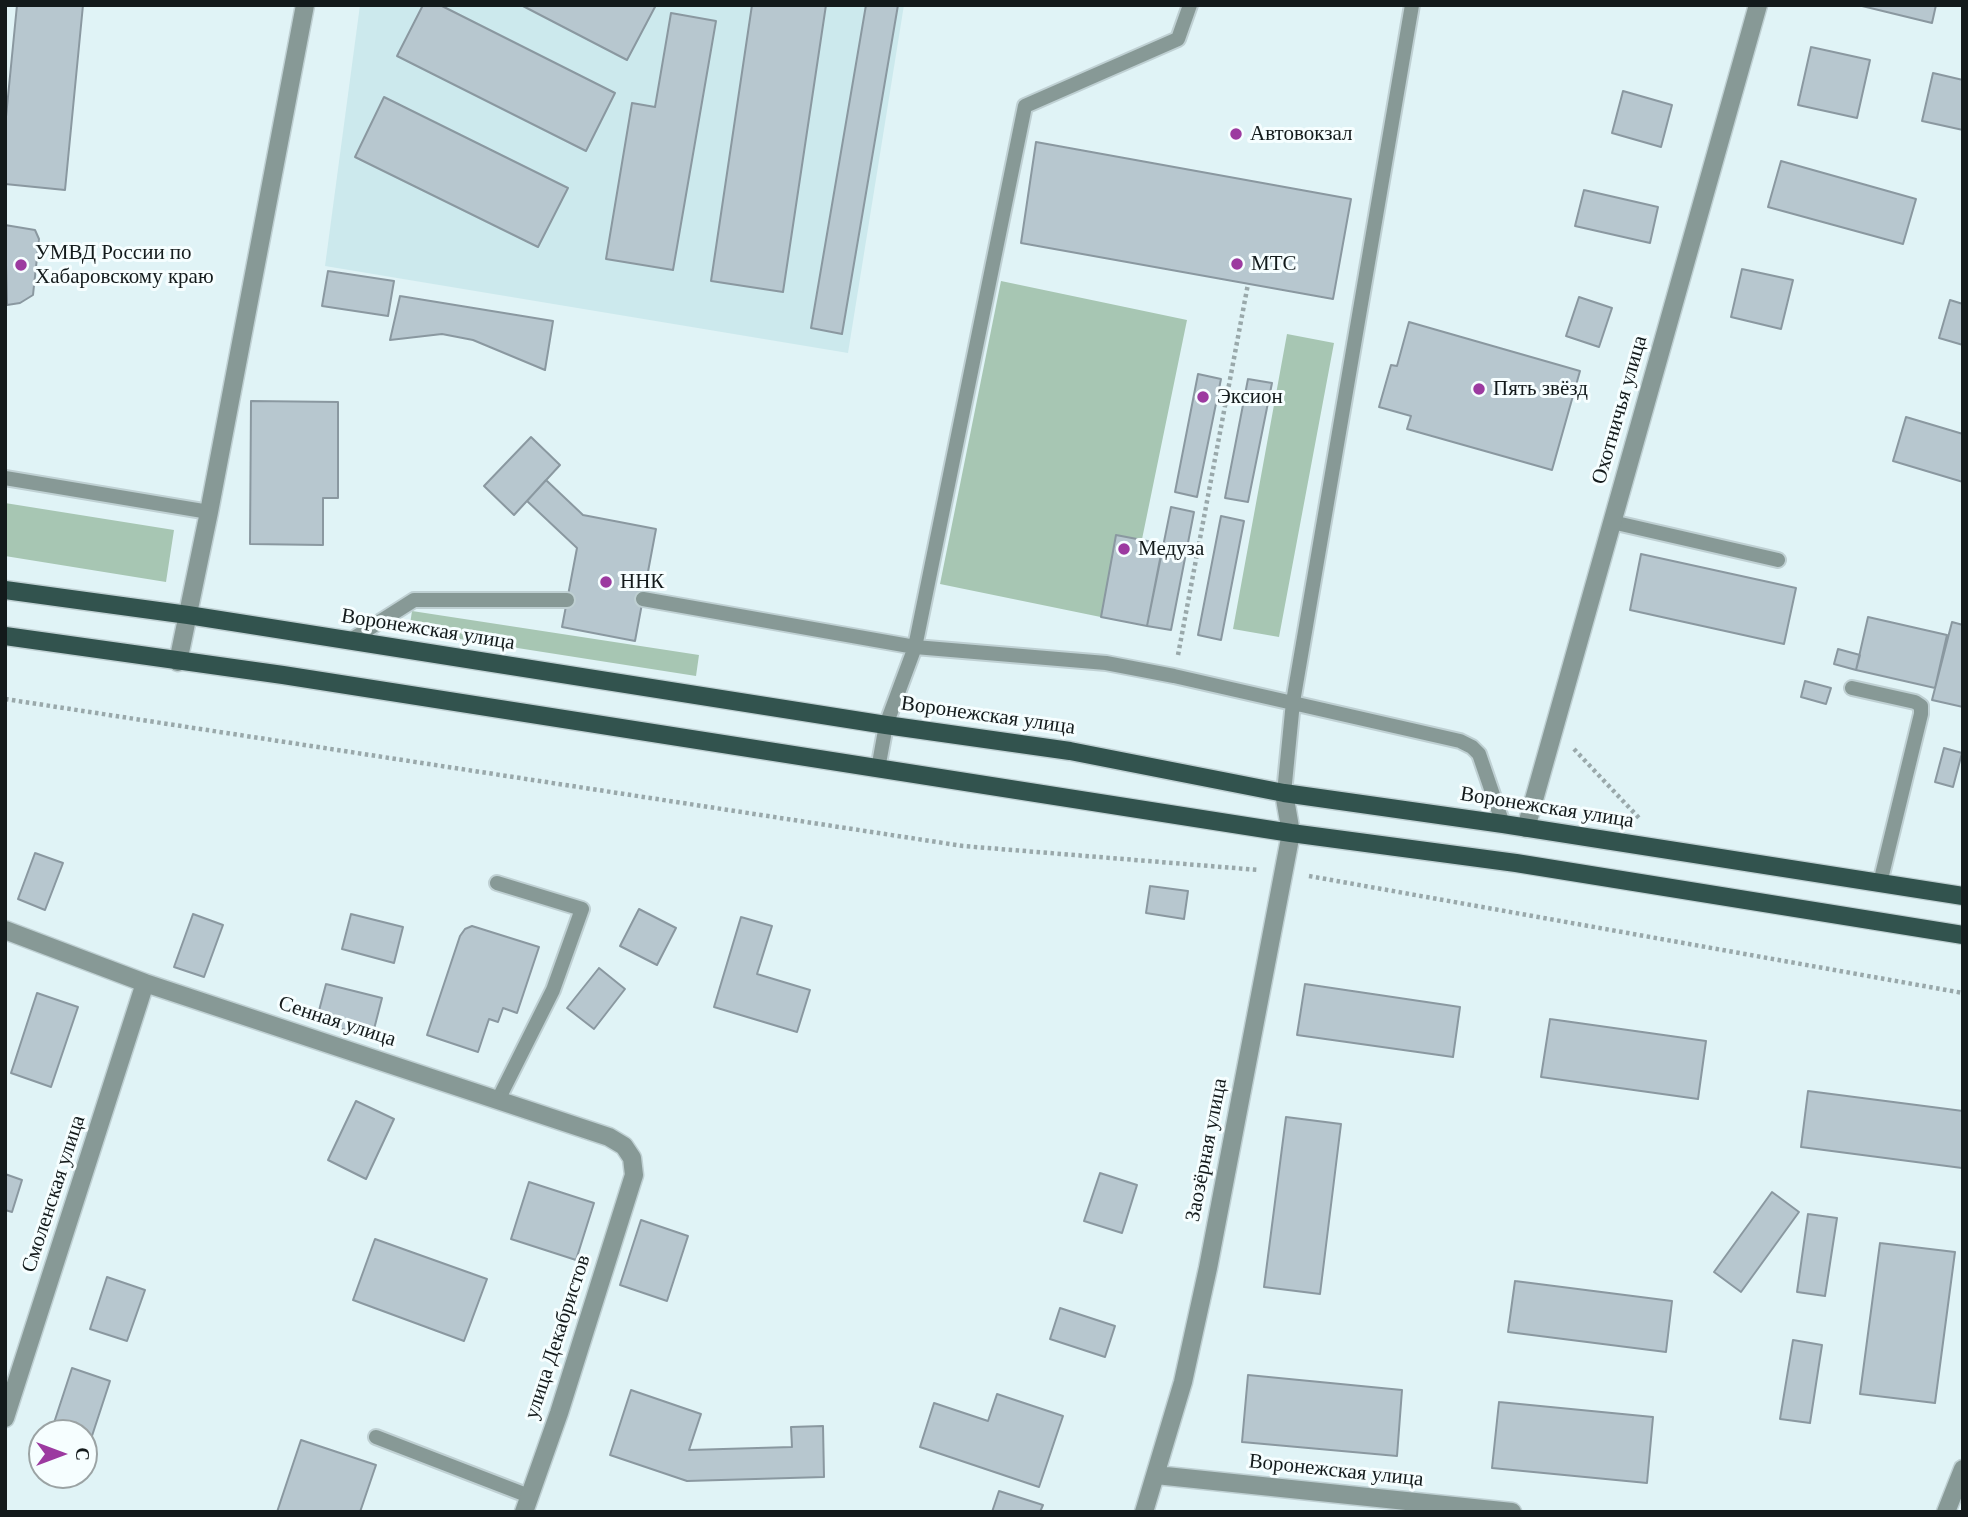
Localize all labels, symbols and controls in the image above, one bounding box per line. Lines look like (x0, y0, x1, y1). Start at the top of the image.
place label: Автовокзал (1250, 121, 1352, 147)
marker: Автовокзал (1228, 126, 1244, 142)
place label: УМВД России по Хабаровскому краю (35, 240, 214, 290)
place label: МТС (1251, 251, 1297, 277)
marker: МТС (1229, 256, 1245, 272)
marker: УМВД России по Хабаровскому краю (13, 257, 29, 273)
street label: Охотничья улица (1587, 333, 1653, 487)
place label: Пять звёзд (1493, 376, 1588, 402)
marker: Пять звёзд (1471, 381, 1487, 397)
place label: Эксион (1217, 384, 1283, 410)
marker: Эксион (1195, 389, 1211, 405)
place label: Медуза (1138, 536, 1204, 562)
marker: Медуза (1116, 541, 1132, 557)
place label: ННК (620, 569, 664, 595)
marker: ННК (598, 574, 614, 590)
street label: Воронежская улица (339, 604, 517, 656)
street label: Воронежская улица (899, 691, 1077, 741)
street label: Воронежская улица (1458, 782, 1636, 834)
street label: Сенная улица (275, 991, 399, 1053)
street label: Заозёрная улица (1181, 1076, 1233, 1224)
street label: Смоленская улица (17, 1112, 91, 1276)
street label: улица Декабристов (520, 1252, 596, 1422)
north arrow (28, 1419, 98, 1489)
text: С (72, 1447, 93, 1461)
street label: Воронежская улица (1247, 1449, 1425, 1493)

